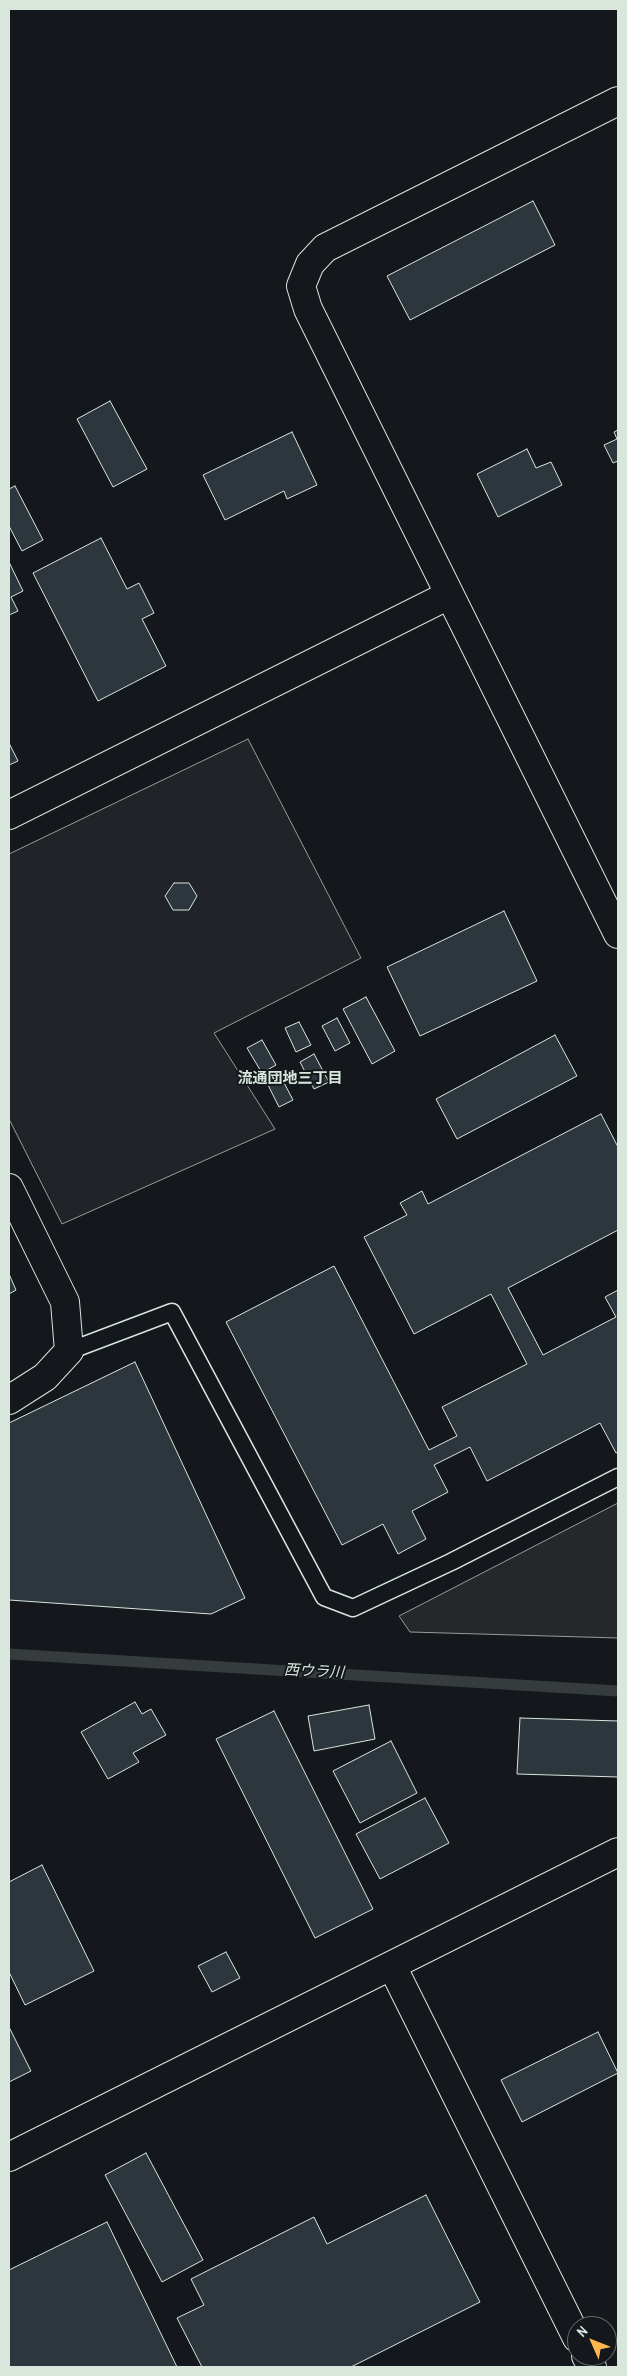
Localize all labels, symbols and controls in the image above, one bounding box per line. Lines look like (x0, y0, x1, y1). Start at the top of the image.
district label: 流通団地三丁目 (238, 1070, 342, 1088)
water label: 西ウラ川 (284, 1661, 344, 1683)
north arrow (567, 2316, 617, 2366)
text: N (573, 2322, 591, 2341)

